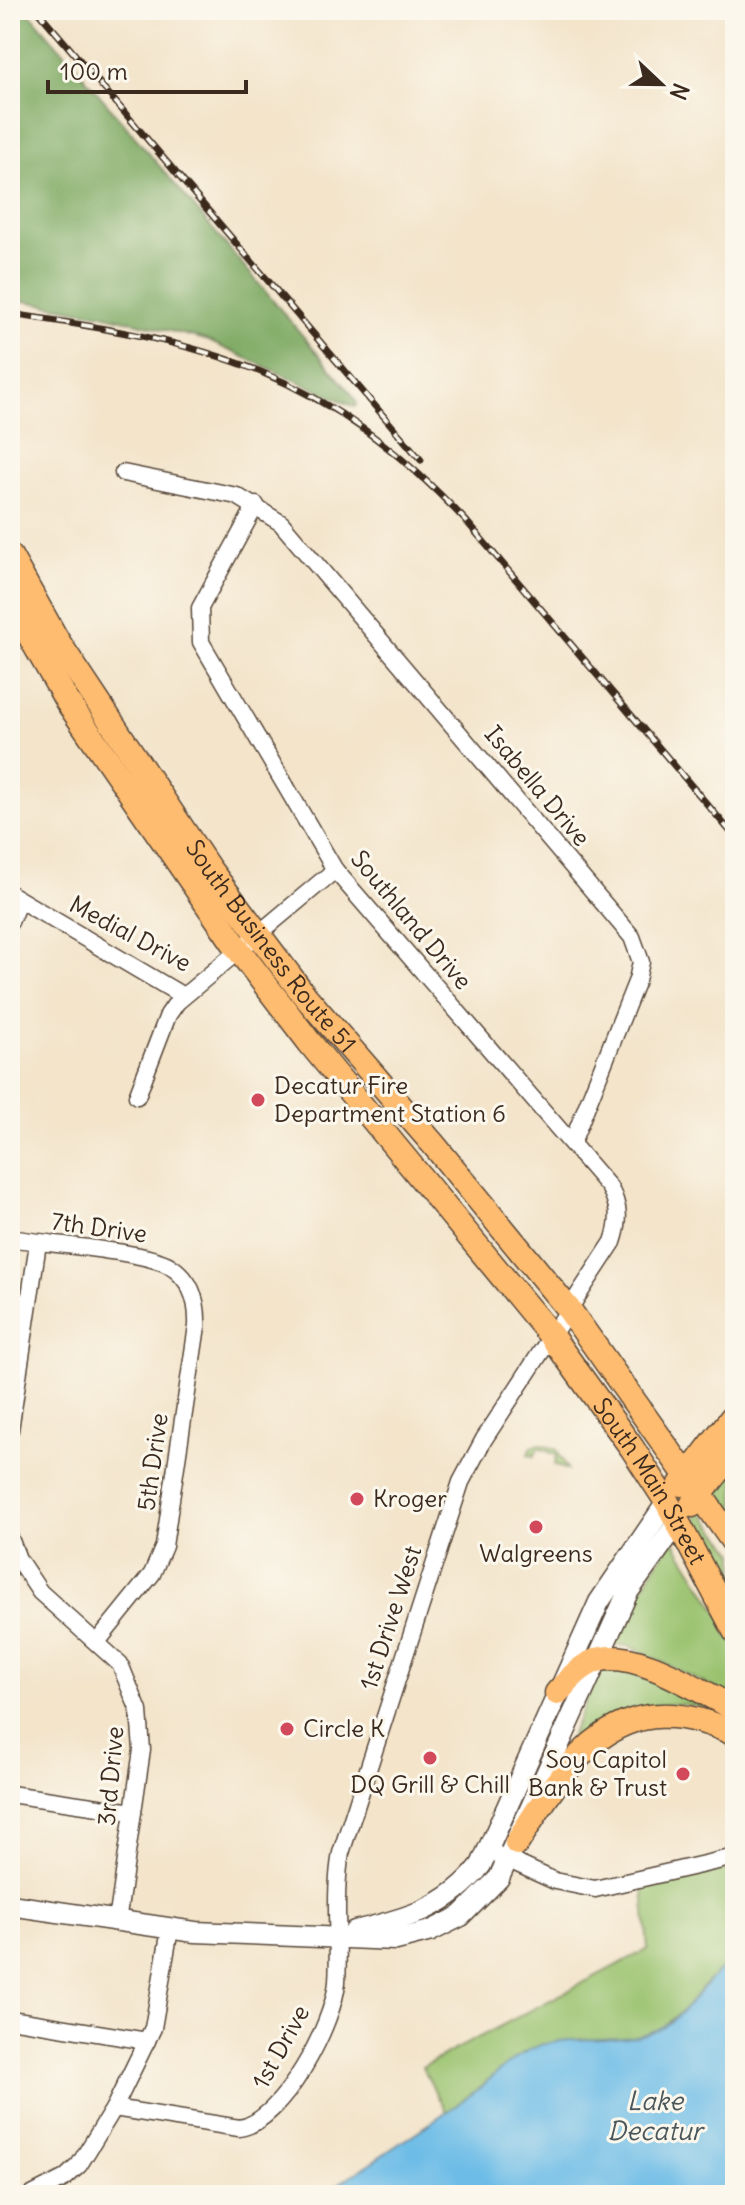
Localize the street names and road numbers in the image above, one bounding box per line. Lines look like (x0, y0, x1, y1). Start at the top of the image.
street label: Isabella Drive (479, 719, 597, 852)
street label: South Business Route 51 (180, 834, 363, 1058)
street label: Southland Drive (345, 844, 479, 995)
street label: Medial Drive (65, 889, 196, 978)
street label: 7th Drive (49, 1205, 149, 1249)
street label: South Main Street (587, 1392, 713, 1569)
street label: 5th Drive (130, 1411, 174, 1513)
street label: 1st Drive West (353, 1542, 427, 1693)
street label: 3rd Drive (91, 1725, 129, 1827)
street label: 1st Drive (245, 1999, 315, 2094)

